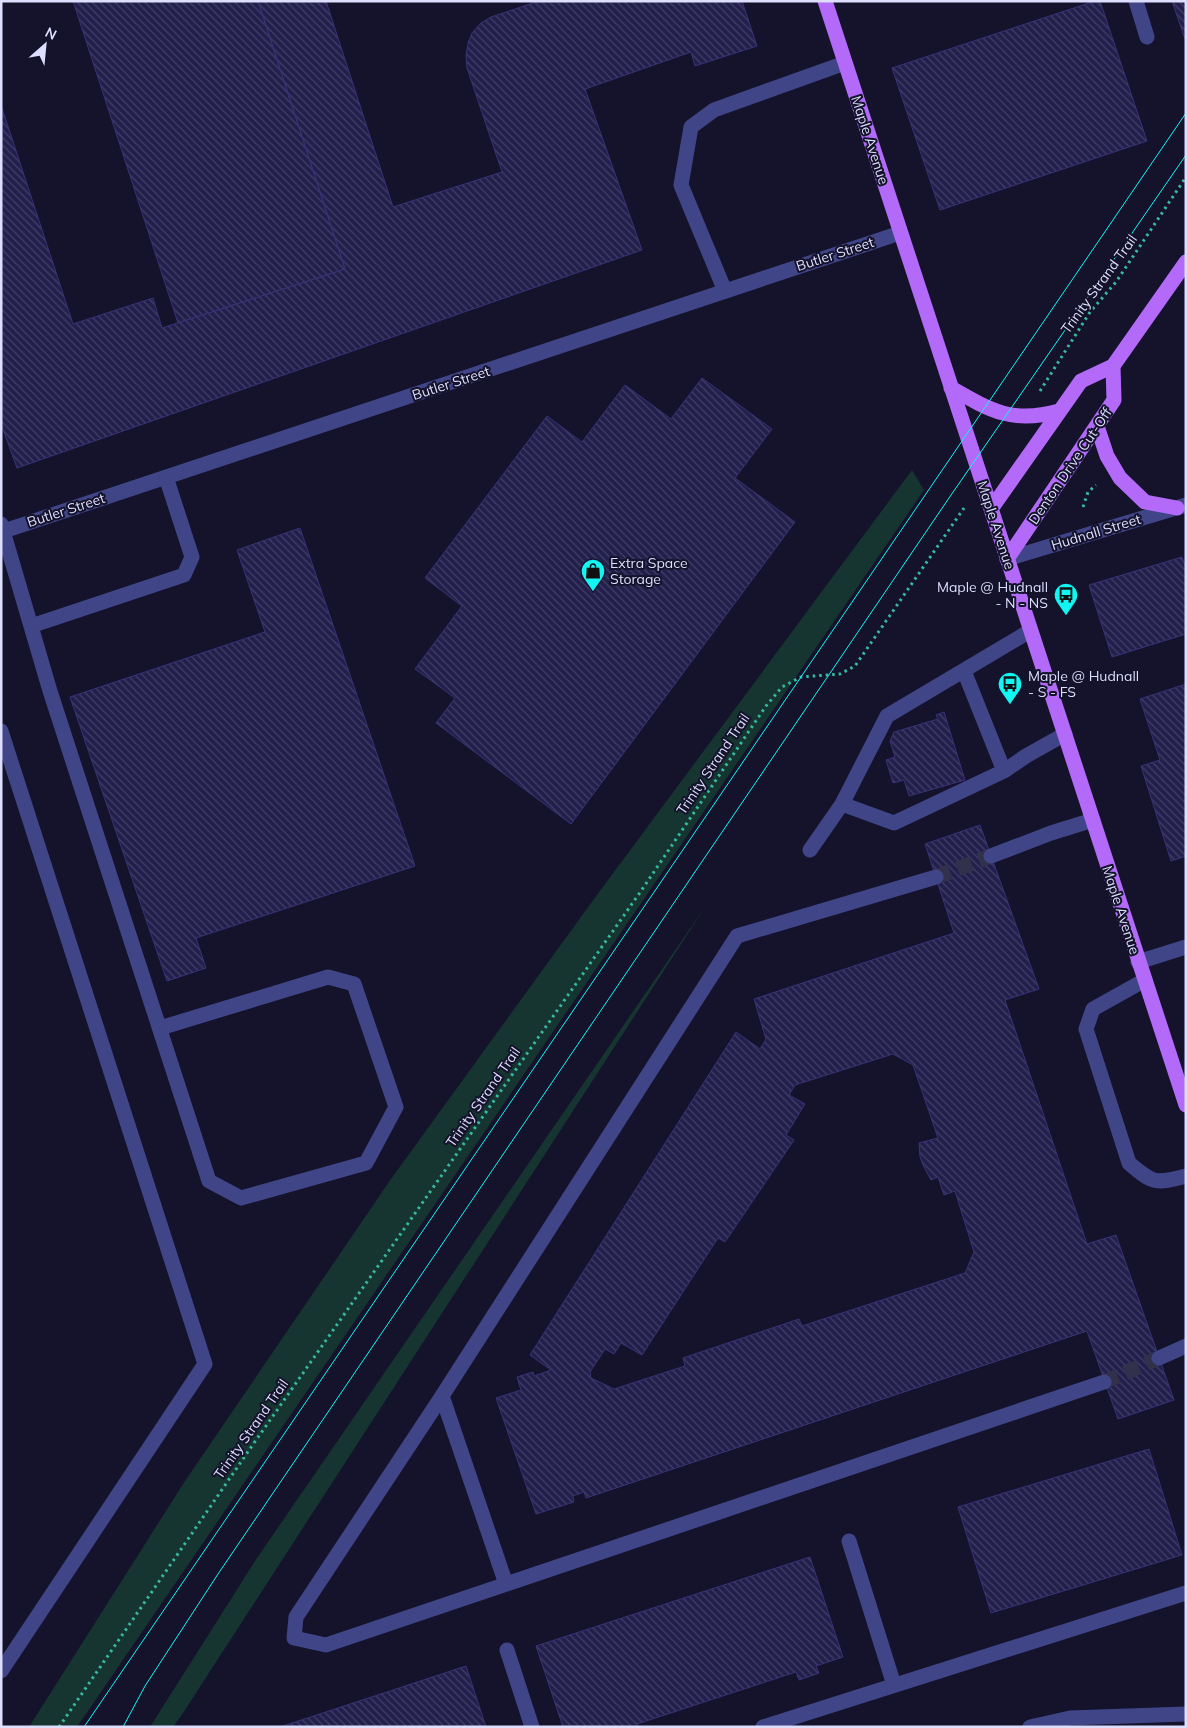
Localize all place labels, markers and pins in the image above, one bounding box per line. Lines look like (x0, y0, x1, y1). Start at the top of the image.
place label: Extra Space Storage (610, 554, 688, 588)
shop icon: Extra Space Storage (580, 558, 606, 592)
place label: Maple @ Hudnall - N - NS (937, 578, 1048, 612)
bus stop icon: Maple @ Hudnall - N - NS (1053, 582, 1079, 616)
place label: Maple @ Hudnall - S - FS (1028, 667, 1139, 701)
bus stop icon: Maple @ Hudnall - S - FS (997, 671, 1023, 705)

